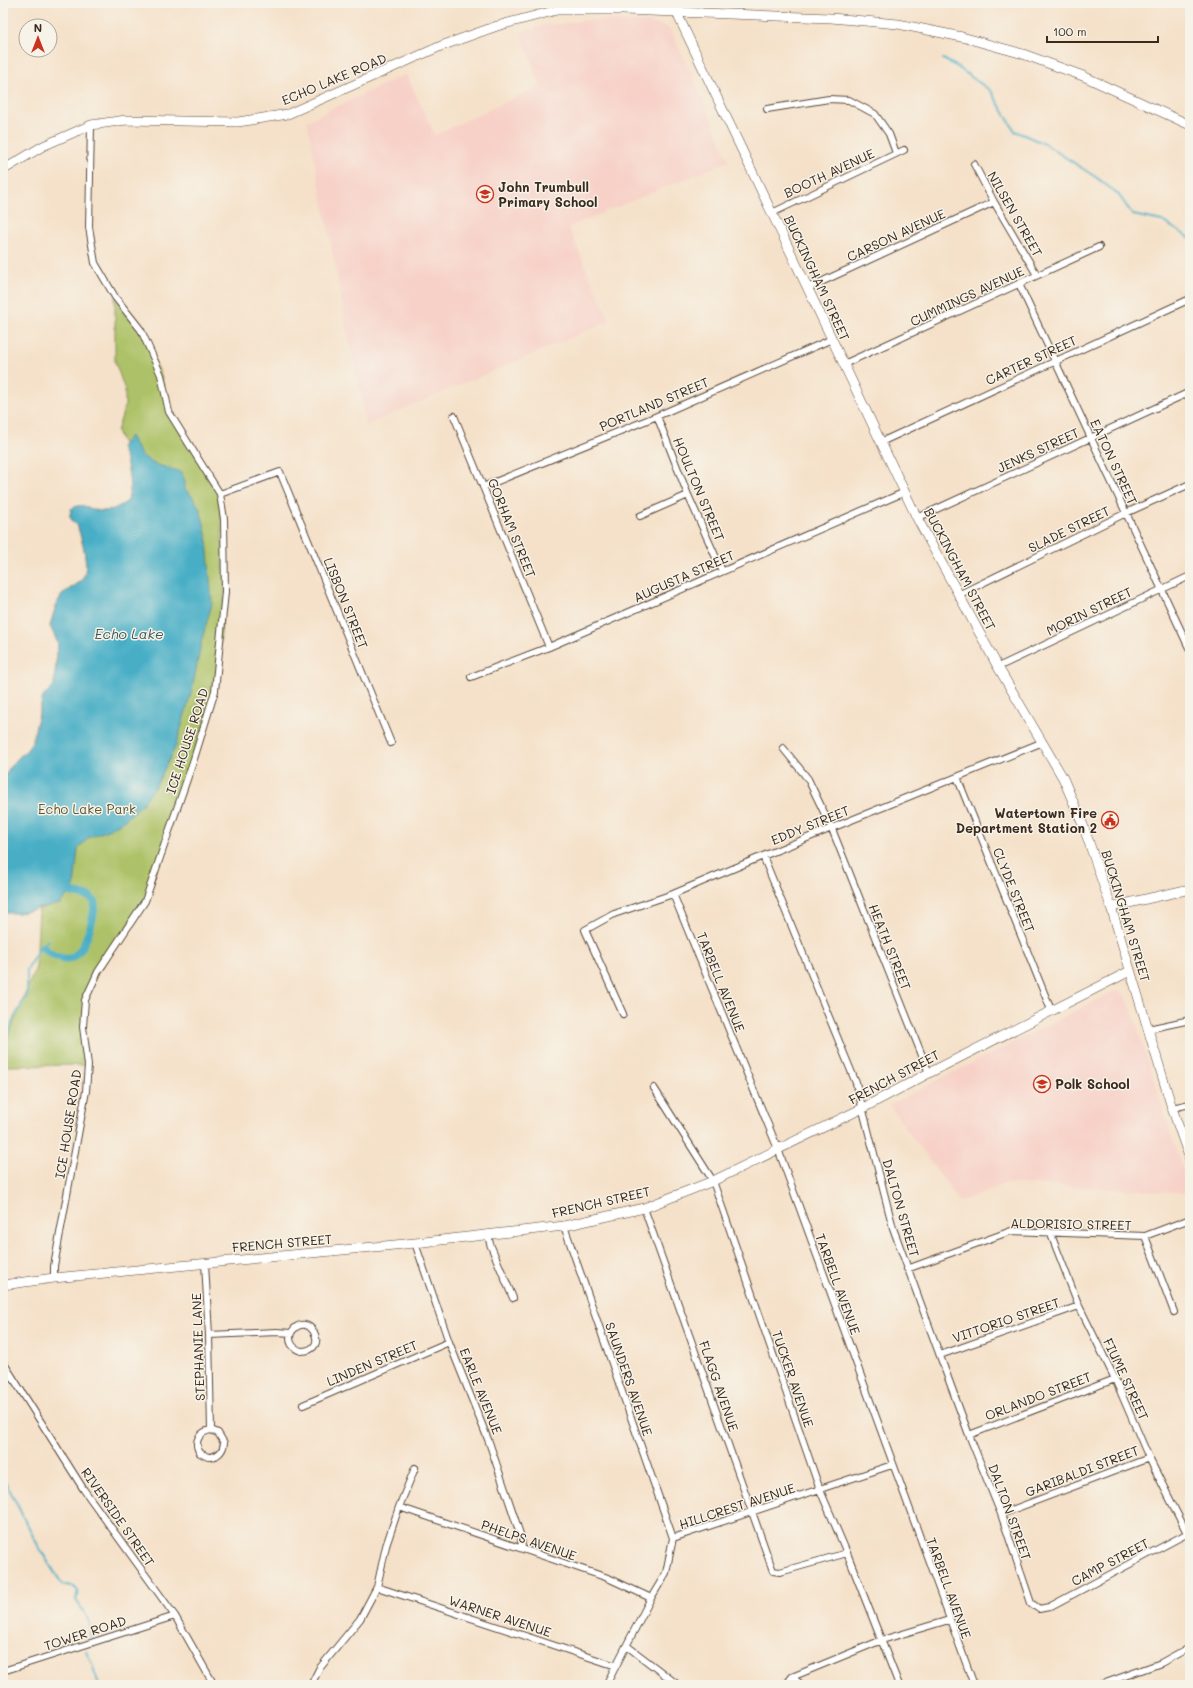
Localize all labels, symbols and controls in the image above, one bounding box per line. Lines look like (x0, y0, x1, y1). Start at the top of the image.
north arrow (18, 18, 58, 58)
scale bar (1047, 18, 1158, 44)
text: N (34, 20, 42, 35)
text: 100 m (1053, 23, 1087, 39)
street label: ECHO LAKE ROAD (279, 49, 389, 108)
street label: BOOTH AVENUE (781, 144, 877, 201)
street label: NILSEN STREET (984, 168, 1047, 259)
place label: John Trumbull Primary School (498, 178, 598, 211)
school or university icon: John Trumbull Primary School (475, 184, 495, 204)
street label: CARSON AVENUE (844, 204, 948, 265)
street label: BUCKINGHAM STREET (781, 212, 854, 343)
street label: CUMMINGS AVENUE (907, 262, 1026, 329)
street label: CARTER STREET (982, 331, 1079, 388)
street label: PORTLAND STREET (596, 373, 711, 434)
street label: EATON STREET (1087, 416, 1142, 507)
street label: JENKS STREET (994, 423, 1082, 476)
street label: HOULTON STREET (670, 434, 729, 543)
street label: GORHAM STREET (485, 475, 540, 580)
street label: SLADE STREET (1025, 501, 1112, 556)
street label: BUCKINGHAM STREET (921, 504, 1000, 633)
street label: AUGUSTA STREET (631, 546, 737, 605)
street label: LISBON STREET (320, 555, 373, 651)
street label: MORIN STREET (1043, 582, 1135, 639)
water label: Echo Lake (94, 624, 164, 643)
street label: ICE HOUSE ROAD (161, 686, 212, 796)
park label: Echo Lake Park (38, 800, 136, 817)
street label: EDDY STREET (768, 801, 851, 848)
place label: Watertown Fire Department Station 2 (956, 804, 1097, 836)
public building icon: Watertown Fire Department Station 2 (1100, 810, 1120, 830)
street label: CLYDE STREET (990, 845, 1039, 935)
street label: BUCKINGHAM STREET (1098, 848, 1155, 984)
street label: HEATH STREET (865, 901, 915, 992)
street label: TARBELL AVENUE (694, 929, 749, 1034)
street label: FRENCH STREET (845, 1045, 942, 1108)
street label: ICE HOUSE ROAD (50, 1068, 85, 1180)
school or university icon: Polk School (1032, 1074, 1052, 1094)
place label: Polk School (1055, 1075, 1130, 1092)
street label: DALTON STREET (879, 1157, 924, 1259)
street label: FRENCH STREET (550, 1182, 652, 1221)
street label: ALDORISIO STREET (1010, 1214, 1132, 1233)
street label: FRENCH STREET (231, 1230, 333, 1255)
street label: TARBELL AVENUE (812, 1231, 865, 1337)
street label: STEPHANIE LANE (187, 1293, 208, 1401)
street label: VITTORIO STREET (950, 1293, 1062, 1346)
street label: SAUNDERS AVENUE (602, 1320, 657, 1438)
street label: TUCKER AVENUE (769, 1328, 818, 1430)
street label: FIUME STREET (1100, 1335, 1153, 1423)
street label: LINDEN STREET (324, 1336, 420, 1389)
street label: FLAGG AVENUE (696, 1338, 743, 1434)
street label: EARLE AVENUE (456, 1345, 507, 1437)
street label: ORLANDO STREET (982, 1367, 1093, 1424)
street label: GARIBALDI STREET (1023, 1441, 1141, 1500)
street label: DALTON STREET (985, 1461, 1036, 1562)
street label: RIVERSIDE STREET (78, 1464, 159, 1569)
street label: HILLCREST AVENUE (677, 1479, 797, 1532)
street label: PHELPS AVENUE (479, 1515, 579, 1564)
street label: CAMP STREET (1068, 1534, 1152, 1589)
street label: TARBELL AVENUE (923, 1535, 976, 1641)
street label: WARNER AVENUE (447, 1591, 554, 1640)
street label: TOWER ROAD (42, 1611, 128, 1654)

